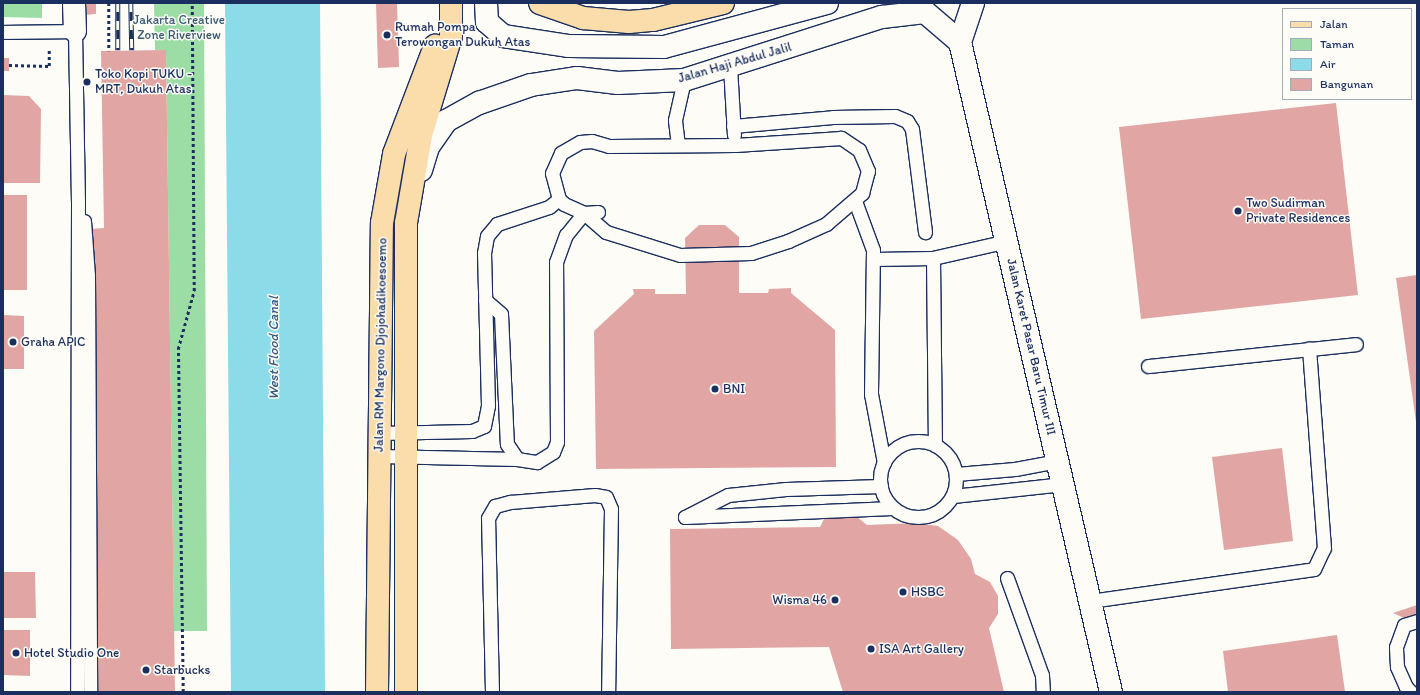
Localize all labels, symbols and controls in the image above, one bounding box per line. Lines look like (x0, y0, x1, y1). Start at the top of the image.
legend (1282, 8, 1412, 100)
park label: Jakarta Creative Zone Riverview (133, 13, 225, 44)
text: Jalan (1320, 17, 1348, 31)
place label: Rumah Pompa Terowongan Dukuh Atas (395, 20, 530, 51)
marker: Rumah Pompa Terowongan Dukuh Atas (382, 30, 392, 40)
text: Taman (1320, 37, 1354, 51)
street label: Jalan Haji Abdul Jalil (676, 39, 794, 87)
text: Air (1320, 57, 1336, 71)
place label: Toko Kopi TUKU - MRT, Dukuh Atas (95, 67, 193, 98)
marker: Toko Kopi TUKU - MRT, Dukuh Atas (82, 77, 92, 87)
text: Bangunan (1320, 77, 1373, 91)
place label: Two Sudirman Private Residences (1246, 196, 1350, 227)
marker: Two Sudirman Private Residences (1233, 206, 1243, 216)
street label: Jalan RM Margono Djojohadikoesoemo (371, 238, 391, 452)
street label: Jalan Karet Pasar Baru Timur III (1003, 257, 1059, 437)
water label: West Flood Canal (266, 296, 282, 400)
place label: Graha APIC (21, 334, 85, 350)
marker: Graha APIC (8, 337, 18, 347)
place label: BNI (723, 381, 745, 397)
marker: BNI (710, 384, 720, 394)
place label: HSBC (911, 584, 944, 600)
marker: HSBC (898, 587, 908, 597)
place label: Wisma 46 (772, 592, 827, 608)
marker: Wisma 46 (830, 595, 840, 605)
place label: ISA Art Gallery (879, 641, 964, 657)
marker: ISA Art Gallery (866, 644, 876, 654)
place label: Hotel Studio One (24, 645, 119, 661)
marker: Hotel Studio One (11, 648, 21, 658)
place label: Starbucks (154, 662, 210, 678)
marker: Starbucks (141, 665, 151, 675)

